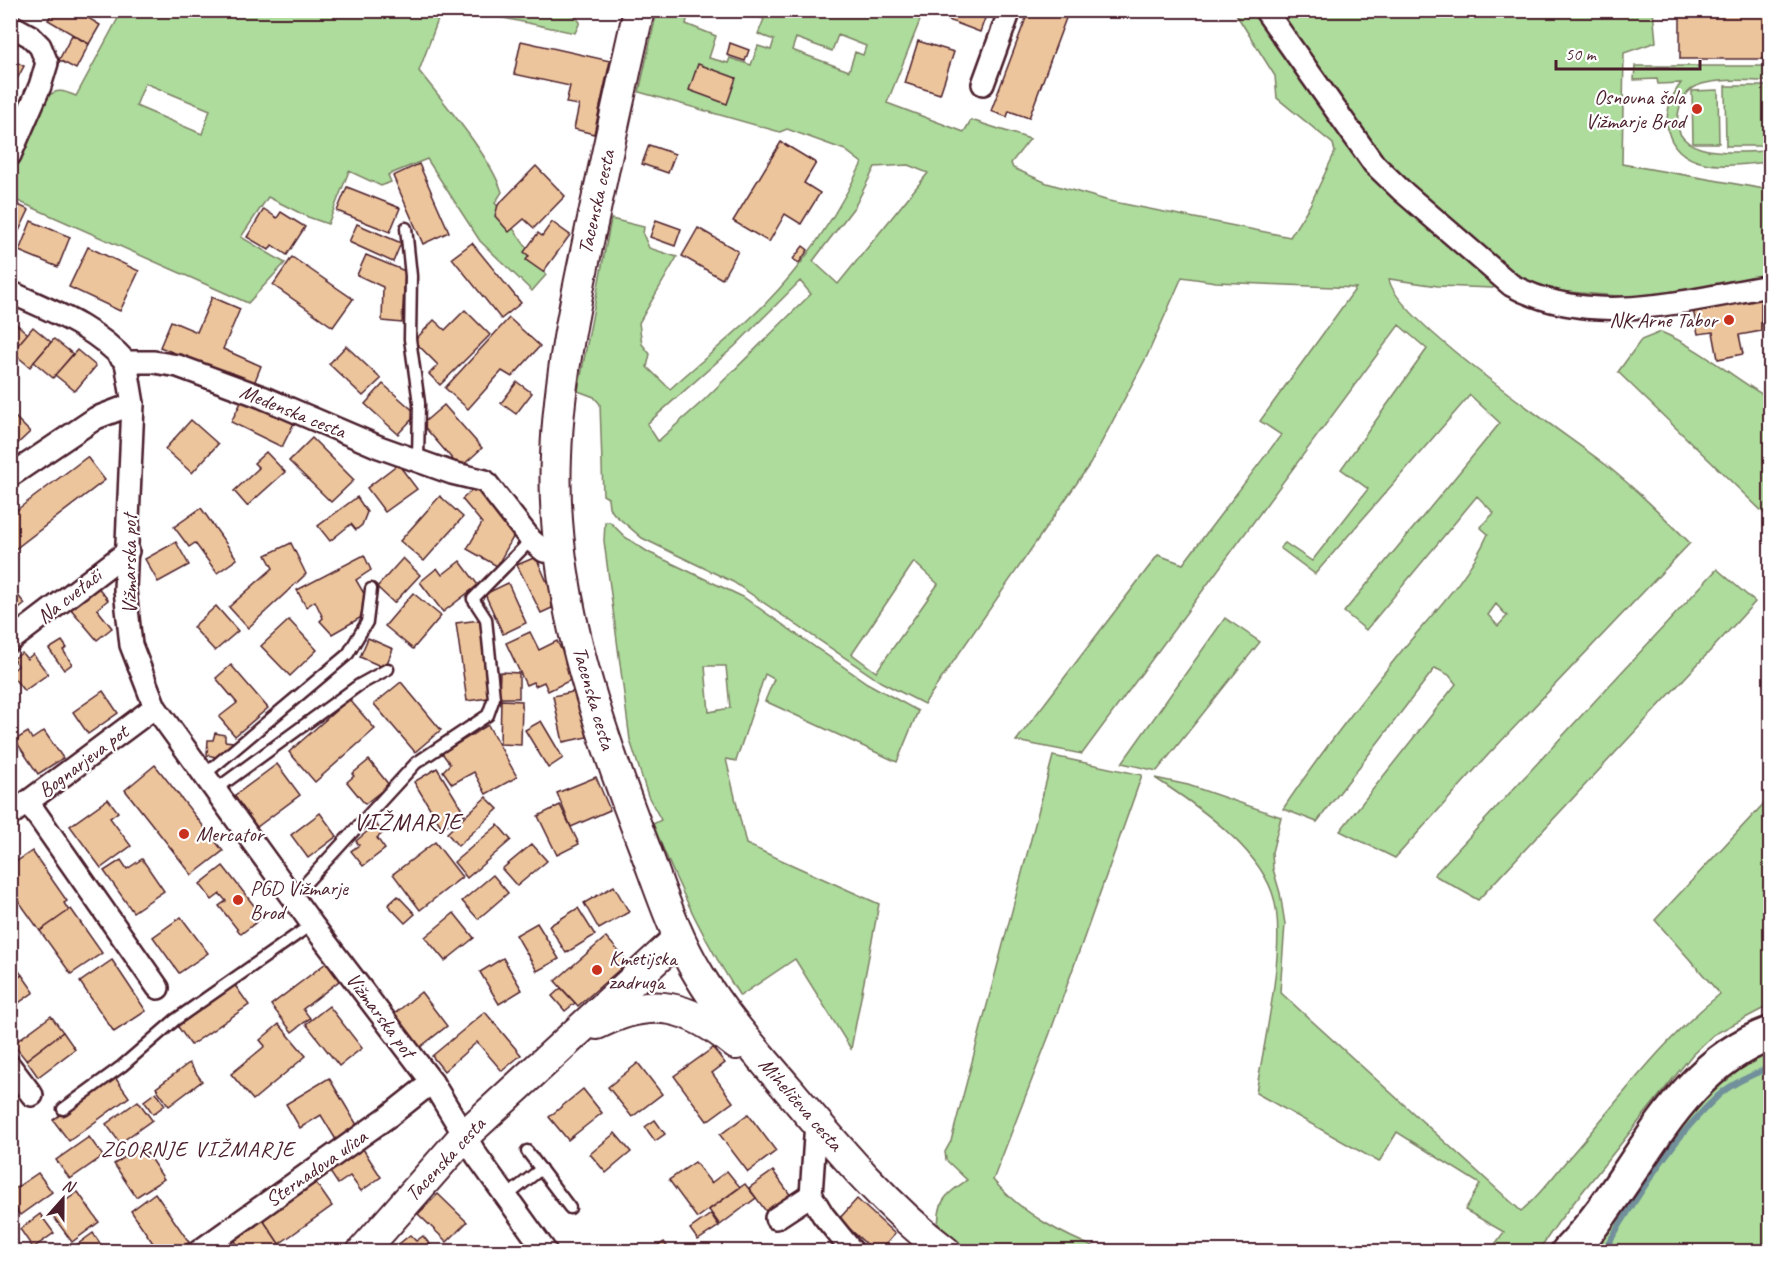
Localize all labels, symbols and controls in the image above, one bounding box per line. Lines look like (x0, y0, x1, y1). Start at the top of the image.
scale bar (1556, 33, 1700, 71)
text: 50 m (1565, 43, 1598, 65)
place label: Osnovna šola Vižmarje Brod (1585, 84, 1689, 134)
marker: Osnovna šola Vižmarje Brod (1690, 102, 1704, 116)
street label: Tacenska cesta (571, 146, 621, 257)
place label: NK Arne Tabor (1609, 307, 1719, 333)
marker: NK Arne Tabor (1722, 313, 1736, 327)
street label: Medenska cesta (236, 378, 351, 445)
street label: Vižmarska pot (116, 511, 142, 614)
street label: Na cvetači (31, 561, 109, 629)
street label: Tacenska cesta (567, 644, 622, 754)
street label: Bognarjeva pot (33, 718, 135, 803)
district label: VIŽMARJE (354, 807, 464, 837)
place label: Mercator (196, 821, 266, 847)
marker: Mercator (177, 827, 191, 841)
place label: PGD Vižmarje Brod (250, 875, 349, 925)
marker: PGD Vižmarje Brod (231, 893, 245, 907)
place label: Kmetijska zadruga (609, 945, 679, 995)
marker: Kmetijska zadruga (590, 963, 604, 977)
street label: Vižmarska pot (341, 967, 423, 1065)
street label: Miheličeva cesta (753, 1052, 850, 1157)
street label: Tacenska cesta (399, 1110, 492, 1207)
street label: Sternadova ulica (260, 1122, 374, 1213)
district label: ZGORNJE VIŽMARJE (101, 1135, 297, 1163)
north arrow (33, 1169, 93, 1229)
text: N (60, 1175, 79, 1198)

